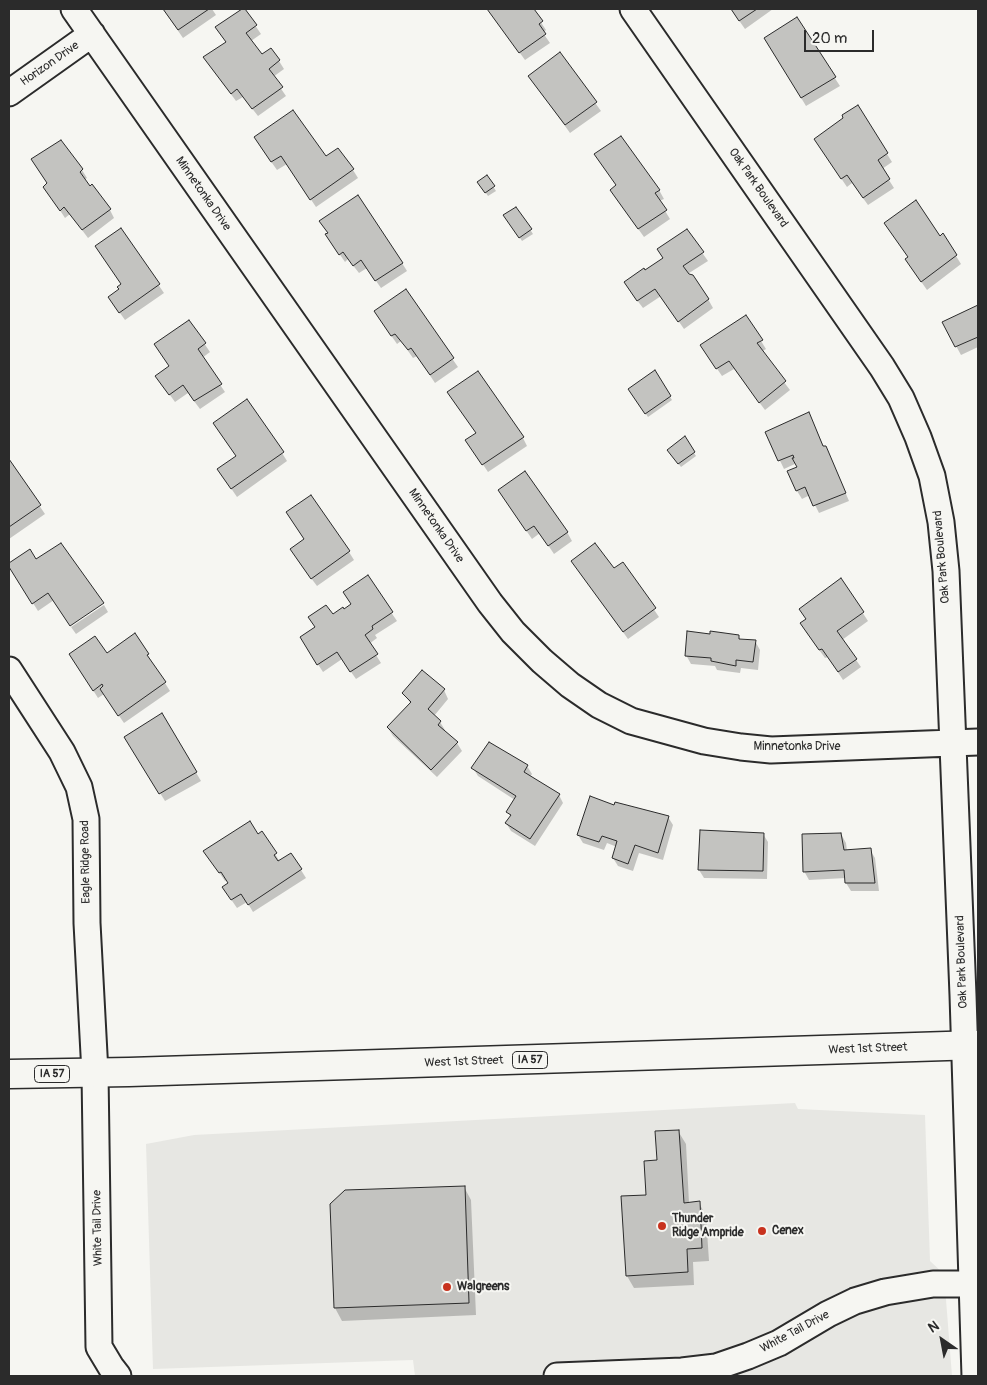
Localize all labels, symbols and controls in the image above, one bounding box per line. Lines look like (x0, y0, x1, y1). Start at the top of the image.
scale bar (807, 20, 877, 52)
text: 20 m (812, 29, 847, 48)
street label: Horizon Drive (18, 39, 82, 89)
street label: Oak Park Boulevard (725, 146, 791, 230)
street label: Minnetonka Drive (172, 154, 234, 234)
street label: Minnetonka Drive (405, 486, 467, 566)
street label: Oak Park Boulevard (931, 510, 953, 604)
street label: Minnetonka Drive (754, 740, 840, 754)
street label: Eagle Ridge Road (78, 820, 94, 904)
street label: Oak Park Boulevard (953, 915, 971, 1009)
street label: West 1st Street (828, 1040, 908, 1058)
road number: IA 57 (512, 1052, 548, 1068)
street label: West 1st Street (424, 1053, 504, 1071)
road number: IA 57 (34, 1066, 70, 1082)
street label: White Tail Drive (90, 1190, 106, 1266)
place label: Thunder Ridge Ampride (672, 1212, 744, 1240)
marker: Thunder Ridge Ampride (656, 1220, 668, 1232)
place label: Cenex (772, 1224, 804, 1238)
marker: Cenex (756, 1225, 768, 1237)
place label: Walgreens (457, 1280, 509, 1294)
marker: Walgreens (441, 1281, 453, 1293)
street label: White Tail Drive (758, 1308, 832, 1356)
north arrow (917, 1315, 967, 1365)
text: N (925, 1317, 942, 1337)

